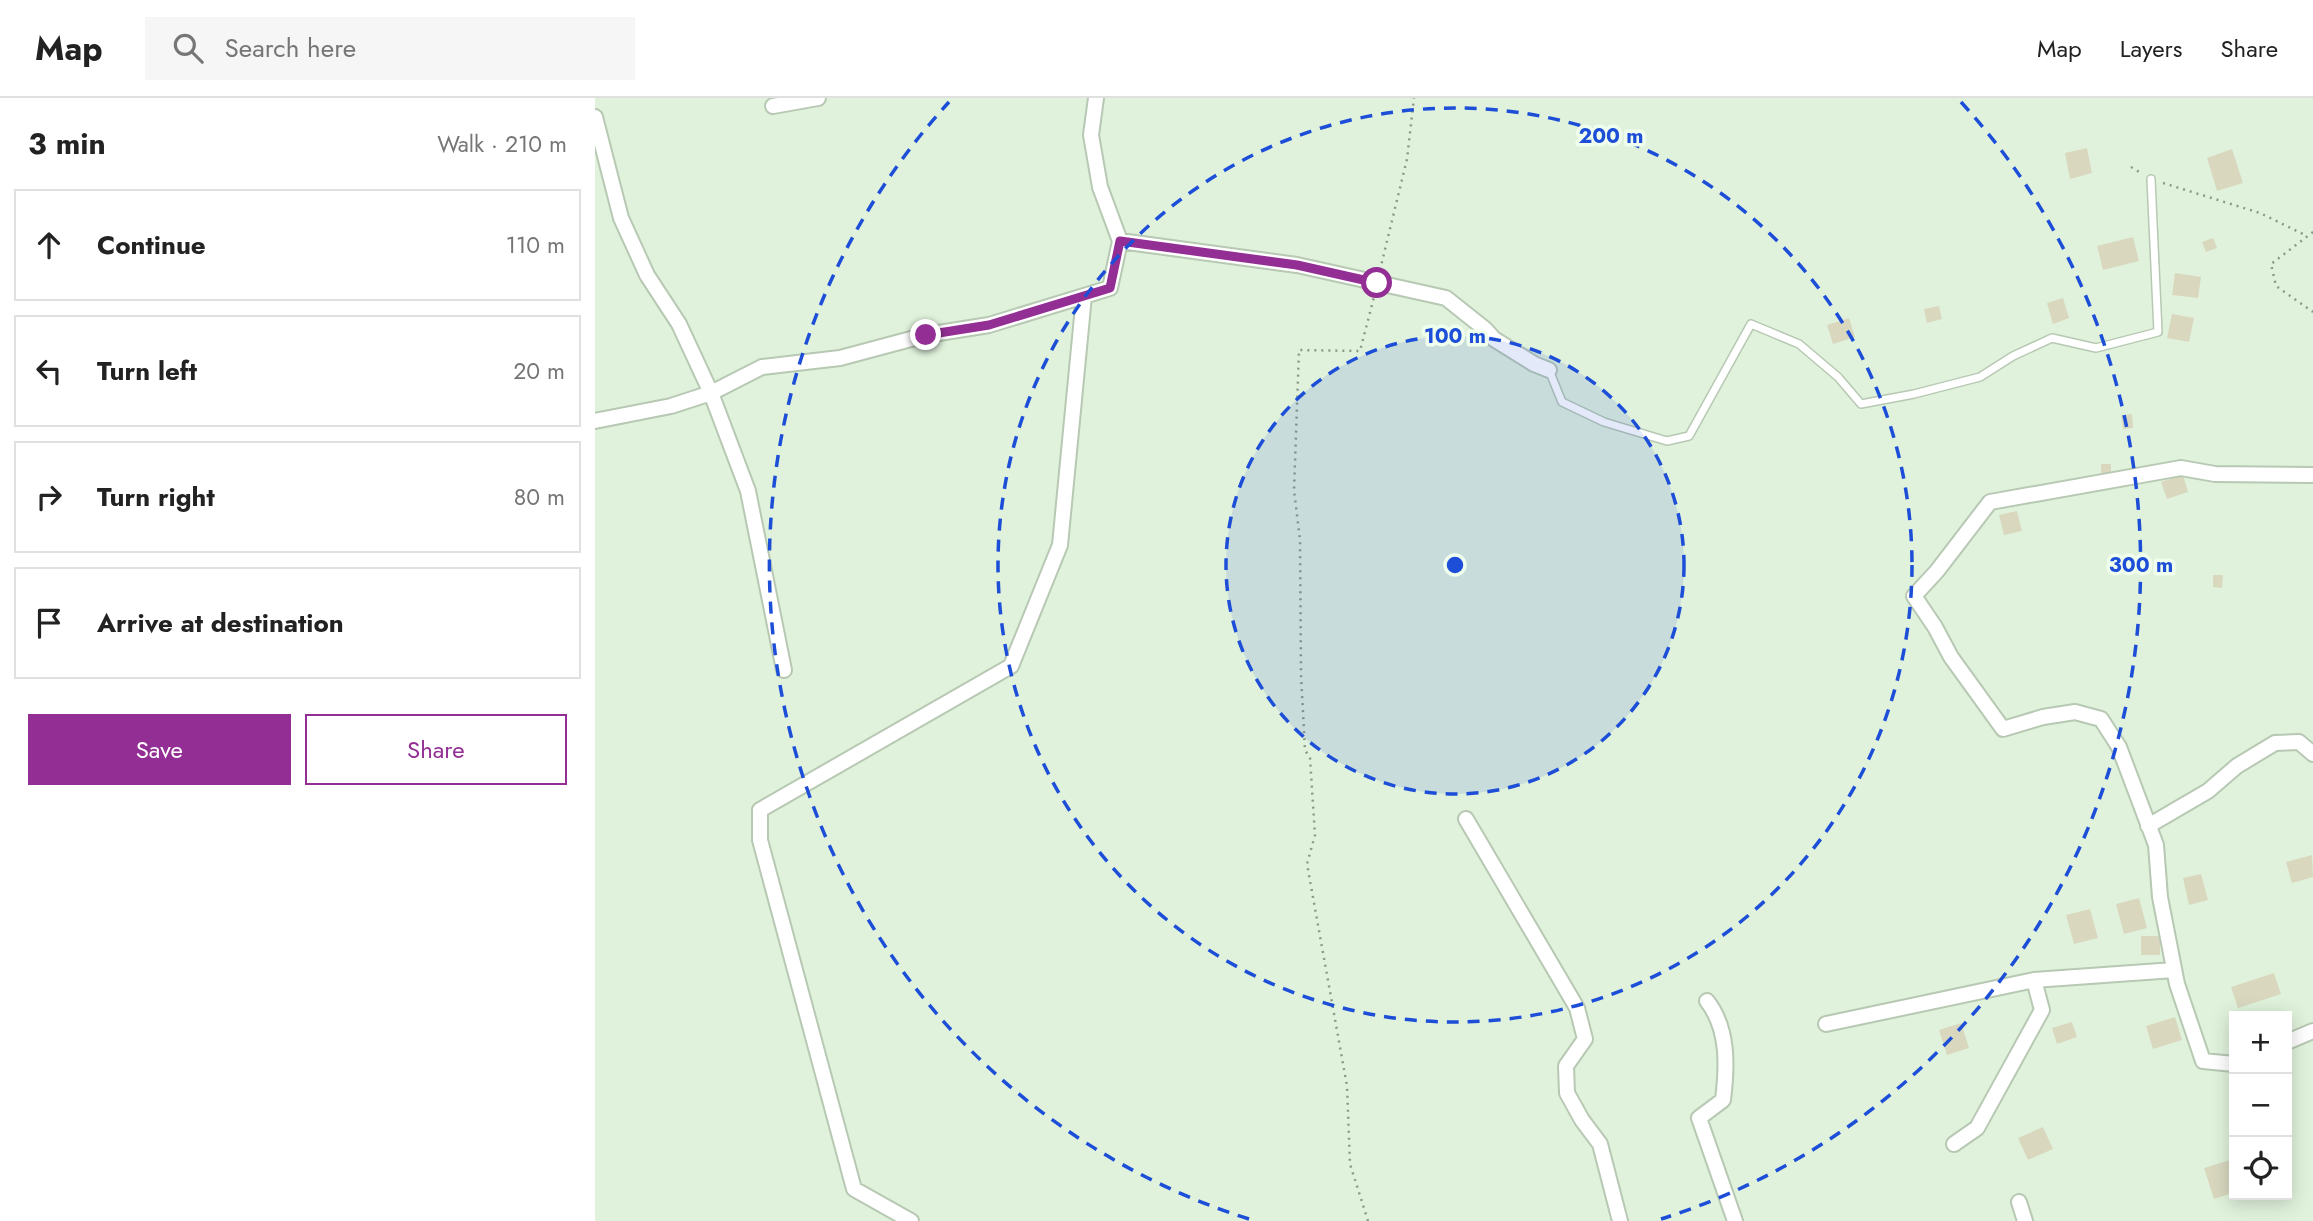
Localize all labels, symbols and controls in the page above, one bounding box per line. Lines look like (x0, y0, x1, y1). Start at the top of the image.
search box (145, 17, 635, 80)
text: Map (35, 25, 103, 72)
icon: search (169, 29, 207, 67)
text: Search here (225, 29, 356, 67)
text: Map (2037, 31, 2082, 66)
text: Layers (2120, 31, 2182, 66)
text: Share (2220, 31, 2278, 66)
text: 200 m (1578, 121, 1644, 151)
text: 3 min (28, 122, 106, 165)
text: Walk · 210 m (437, 127, 567, 161)
icon: ahead (30, 226, 68, 264)
text: Continue (97, 226, 206, 264)
text: 110 m (506, 228, 565, 262)
route start (1361, 267, 1392, 298)
route end (910, 319, 941, 350)
text: 100 m (1424, 321, 1486, 351)
icon: left (30, 352, 68, 390)
text: Turn left (97, 352, 197, 390)
text: 20 m (513, 354, 565, 388)
icon: right (30, 478, 68, 516)
text: Turn right (97, 478, 215, 516)
text: 80 m (514, 480, 565, 514)
text: 300 m (2109, 550, 2173, 580)
centre of rings (1443, 553, 1467, 577)
icon: arrive (30, 604, 68, 642)
text: Arrive at destination (97, 604, 344, 642)
button: Save (28, 714, 291, 785)
button: Share (305, 714, 567, 785)
map controls (2229, 1011, 2292, 1200)
button: + (2229, 1011, 2292, 1074)
button: − (2229, 1074, 2292, 1137)
button: locate (2229, 1137, 2292, 1200)

